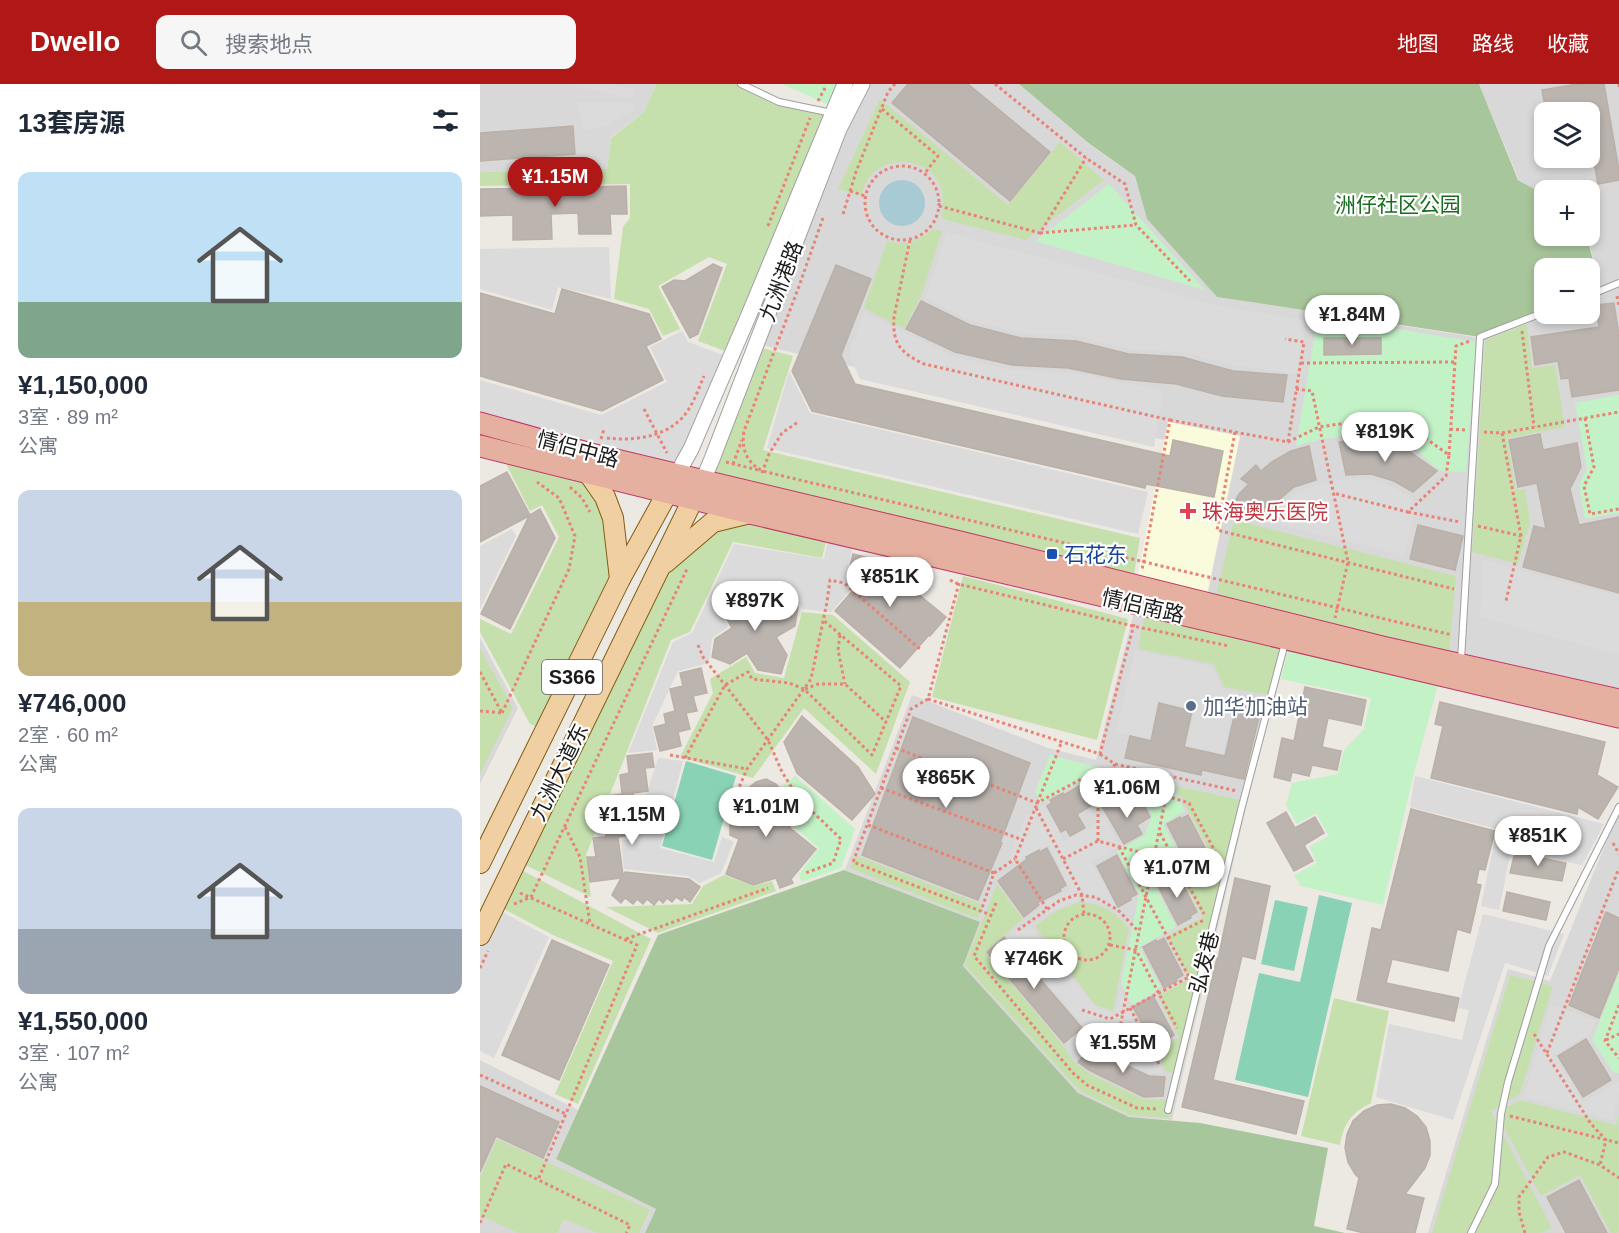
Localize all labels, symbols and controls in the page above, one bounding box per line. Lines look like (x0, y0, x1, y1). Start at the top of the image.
search box (156, 15, 576, 69)
text: Dwello (30, 26, 120, 57)
icon: search (177, 26, 210, 59)
text: 搜索地点 (225, 32, 313, 57)
text: 地图 (1397, 32, 1439, 55)
text: 路线 (1472, 32, 1514, 55)
text: 收藏 (1547, 32, 1589, 55)
map controls (1534, 102, 1600, 324)
button: layers (1534, 102, 1600, 168)
icon: filters (429, 104, 462, 137)
text: 13套房源 (18, 108, 125, 138)
pin: ¥1.15M (506, 157, 604, 208)
text: ¥1.15M (522, 165, 588, 187)
button: + (1534, 180, 1600, 246)
park label: 洲仔社区公园 (1335, 193, 1461, 216)
icon: home (186, 211, 294, 319)
street label: 九洲港路 (755, 238, 807, 324)
button: − (1534, 258, 1600, 324)
pin: ¥1.84M (1303, 295, 1401, 346)
text: ¥1.84M (1319, 303, 1385, 325)
text: ¥1,150,000 (18, 370, 148, 400)
text: 3室 · 89 m² (18, 406, 118, 428)
pin: ¥819K (1343, 412, 1427, 463)
text: ¥819K (1356, 420, 1414, 442)
street label: 情侣中路 (534, 427, 622, 471)
text: 公寓 (18, 435, 58, 457)
place label: 珠海奥乐医院 (1202, 500, 1328, 523)
marker: 珠海奥乐医院 (1179, 502, 1197, 520)
icon: home (186, 529, 294, 637)
place label: 石花东 (1064, 543, 1127, 566)
marker: 石花东 (1045, 547, 1059, 561)
pin: ¥851K (848, 557, 932, 608)
text: ¥851K (861, 565, 919, 587)
pin: ¥897K (713, 581, 797, 632)
street label: 情侣南路 (1099, 585, 1187, 627)
text: ¥897K (726, 589, 784, 611)
road number: S366 (542, 660, 602, 694)
text: ¥746,000 (18, 688, 126, 718)
place label: 加华加油站 (1203, 695, 1308, 718)
marker: 加华加油站 (1184, 699, 1198, 713)
street label: 九洲大道东 (526, 720, 592, 824)
text: 2室 · 60 m² (18, 724, 118, 746)
text: 公寓 (18, 753, 58, 775)
pin: ¥865K (904, 758, 988, 809)
text: ¥865K (917, 766, 975, 788)
pin: ¥1.06M (1078, 768, 1176, 819)
text: ¥1.06M (1094, 776, 1160, 798)
pin: ¥1.01M (717, 787, 815, 838)
pin: ¥1.15M (583, 795, 681, 846)
text: ¥1.01M (733, 795, 799, 817)
text: ¥1.15M (599, 803, 665, 825)
pin: ¥851K (1496, 816, 1580, 867)
text: ¥851K (1509, 824, 1567, 846)
icon: home (186, 847, 294, 955)
pin: ¥1.07M (1128, 848, 1226, 899)
text: ¥1.07M (1144, 856, 1210, 878)
street label: 弘发巷 (1185, 929, 1223, 995)
pin: ¥746K (992, 939, 1076, 990)
text: ¥746K (1005, 947, 1063, 969)
text: ¥1,550,000 (18, 1006, 148, 1036)
pin: ¥1.55M (1074, 1023, 1172, 1074)
text: ¥1.55M (1090, 1031, 1156, 1053)
text: 3室 · 107 m² (18, 1042, 129, 1064)
text: 公寓 (18, 1071, 58, 1093)

